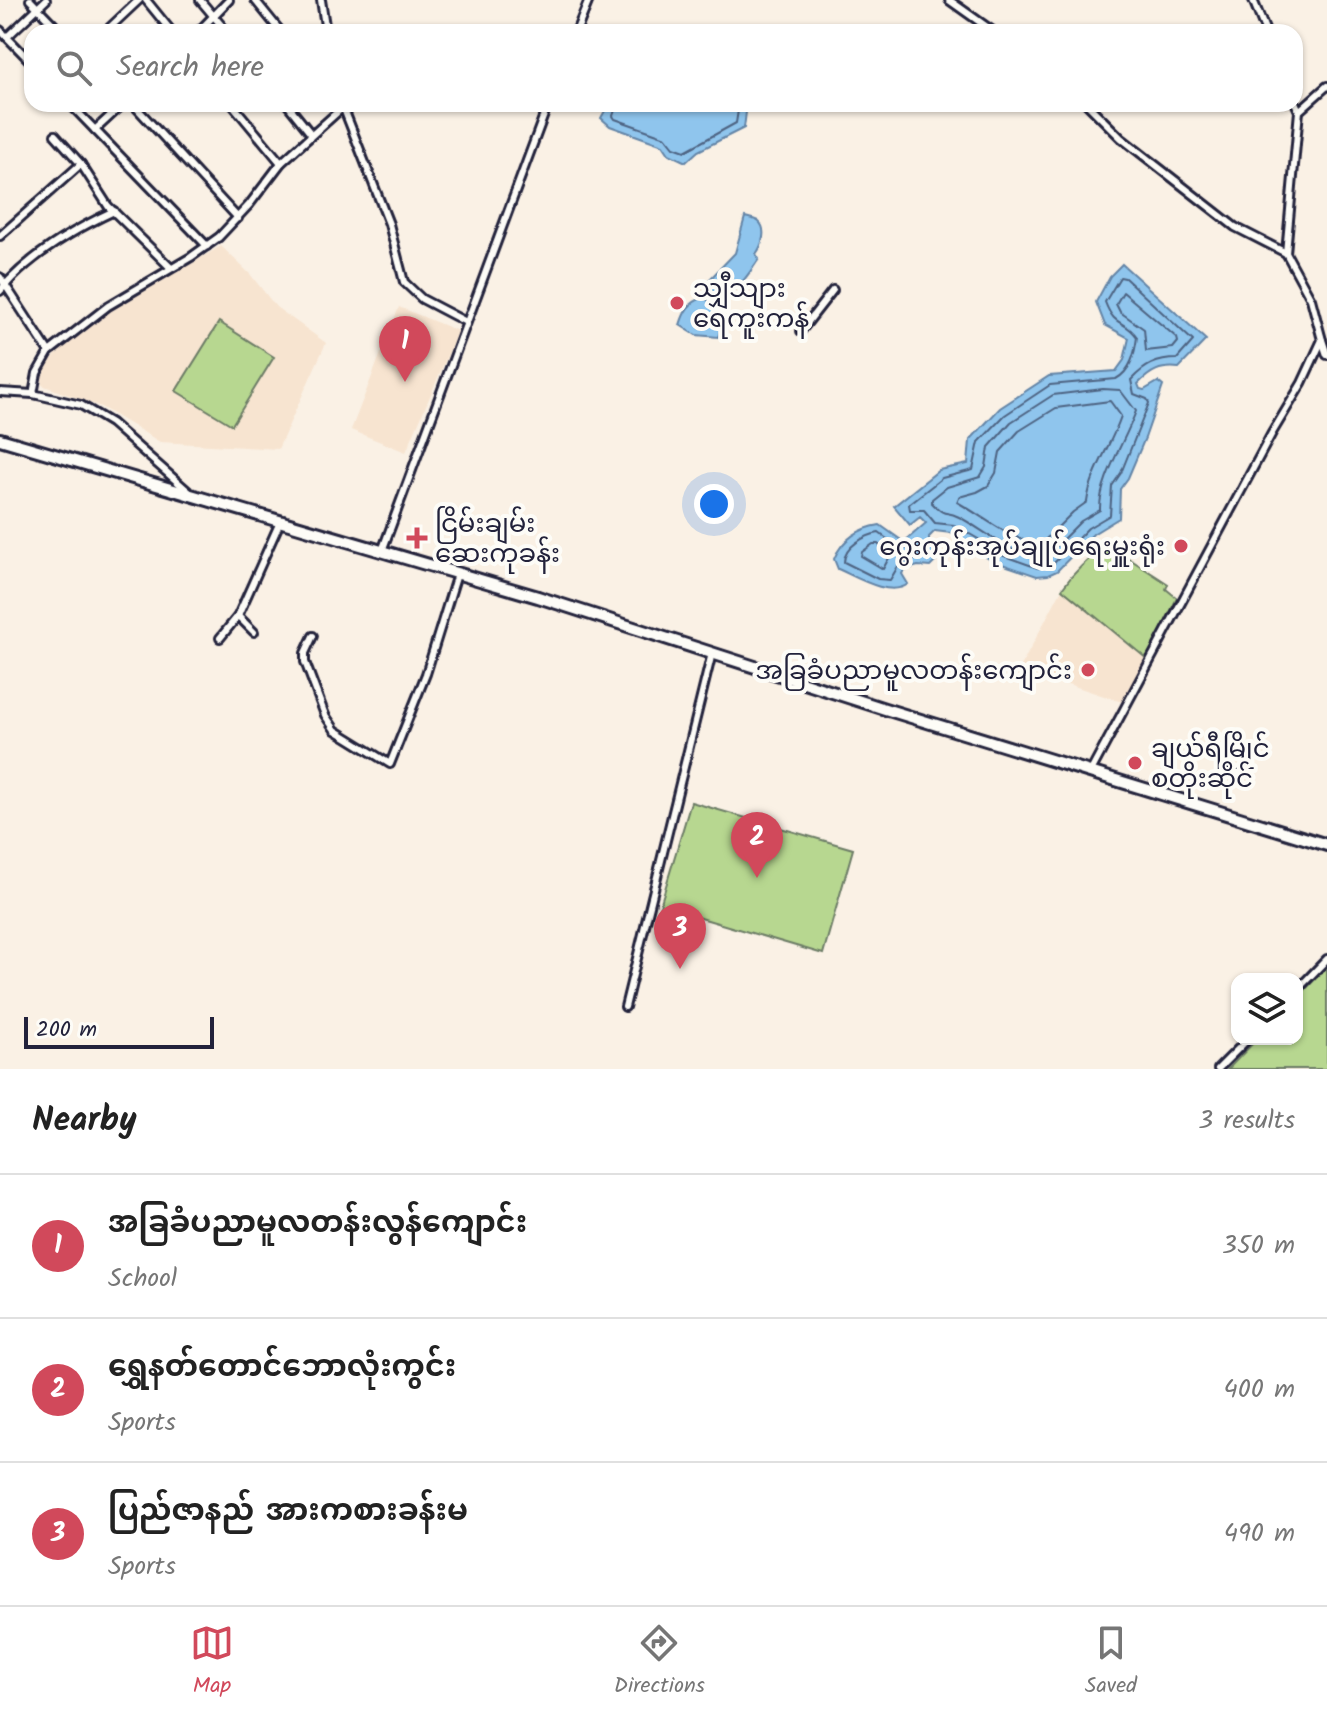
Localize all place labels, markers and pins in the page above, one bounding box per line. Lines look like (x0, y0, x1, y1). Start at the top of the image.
place label: သျှီသျား ရေကူးကန် (693, 269, 809, 341)
marker: သျှီသျား ရေကူးကန် (668, 294, 686, 312)
pin: 1 (379, 316, 431, 382)
place label: ငြိမ်းချမ်း ဆေးကုခန်း (435, 504, 560, 576)
marker: ငြိမ်းချမ်း ဆေးကုခန်း (406, 527, 428, 549)
place label: ဂွေးကုန်းအုပ်ချုပ်ရေးမှူးရုံး (879, 527, 1165, 569)
marker: ဂွေးကုန်းအုပ်ချုပ်ရေးမှူးရုံး (1172, 537, 1190, 555)
place label: အခြခံပညာမူလတန်းကျောင်း (755, 651, 1072, 693)
marker: အခြခံပညာမူလတန်းကျောင်း (1079, 661, 1097, 679)
place label: ချယ်ရီမြိုင် စတိုးဆိုင် (1151, 729, 1270, 801)
marker: ချယ်ရီမြိုင် စတိုးဆိုင် (1126, 754, 1144, 772)
pin: 2 (731, 812, 783, 878)
pin: 3 (654, 903, 706, 969)

